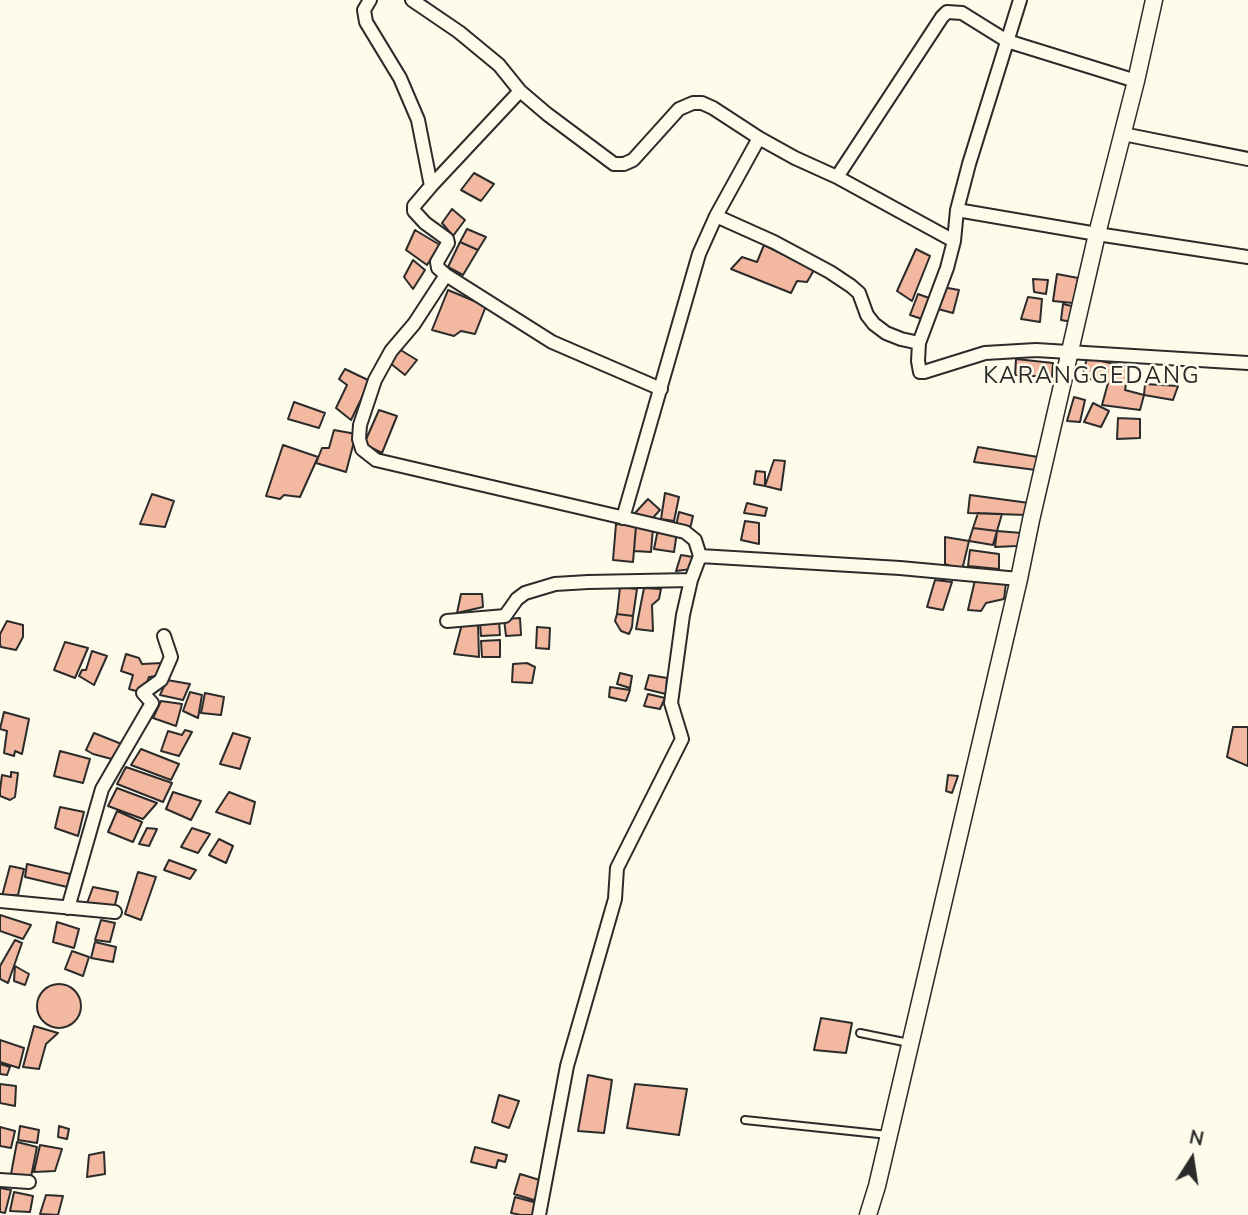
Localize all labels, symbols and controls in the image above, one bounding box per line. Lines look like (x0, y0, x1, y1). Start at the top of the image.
district label: KARANGGEDANG (985, 363, 1199, 391)
north arrow (1157, 1124, 1227, 1194)
text: N (1187, 1124, 1206, 1153)

